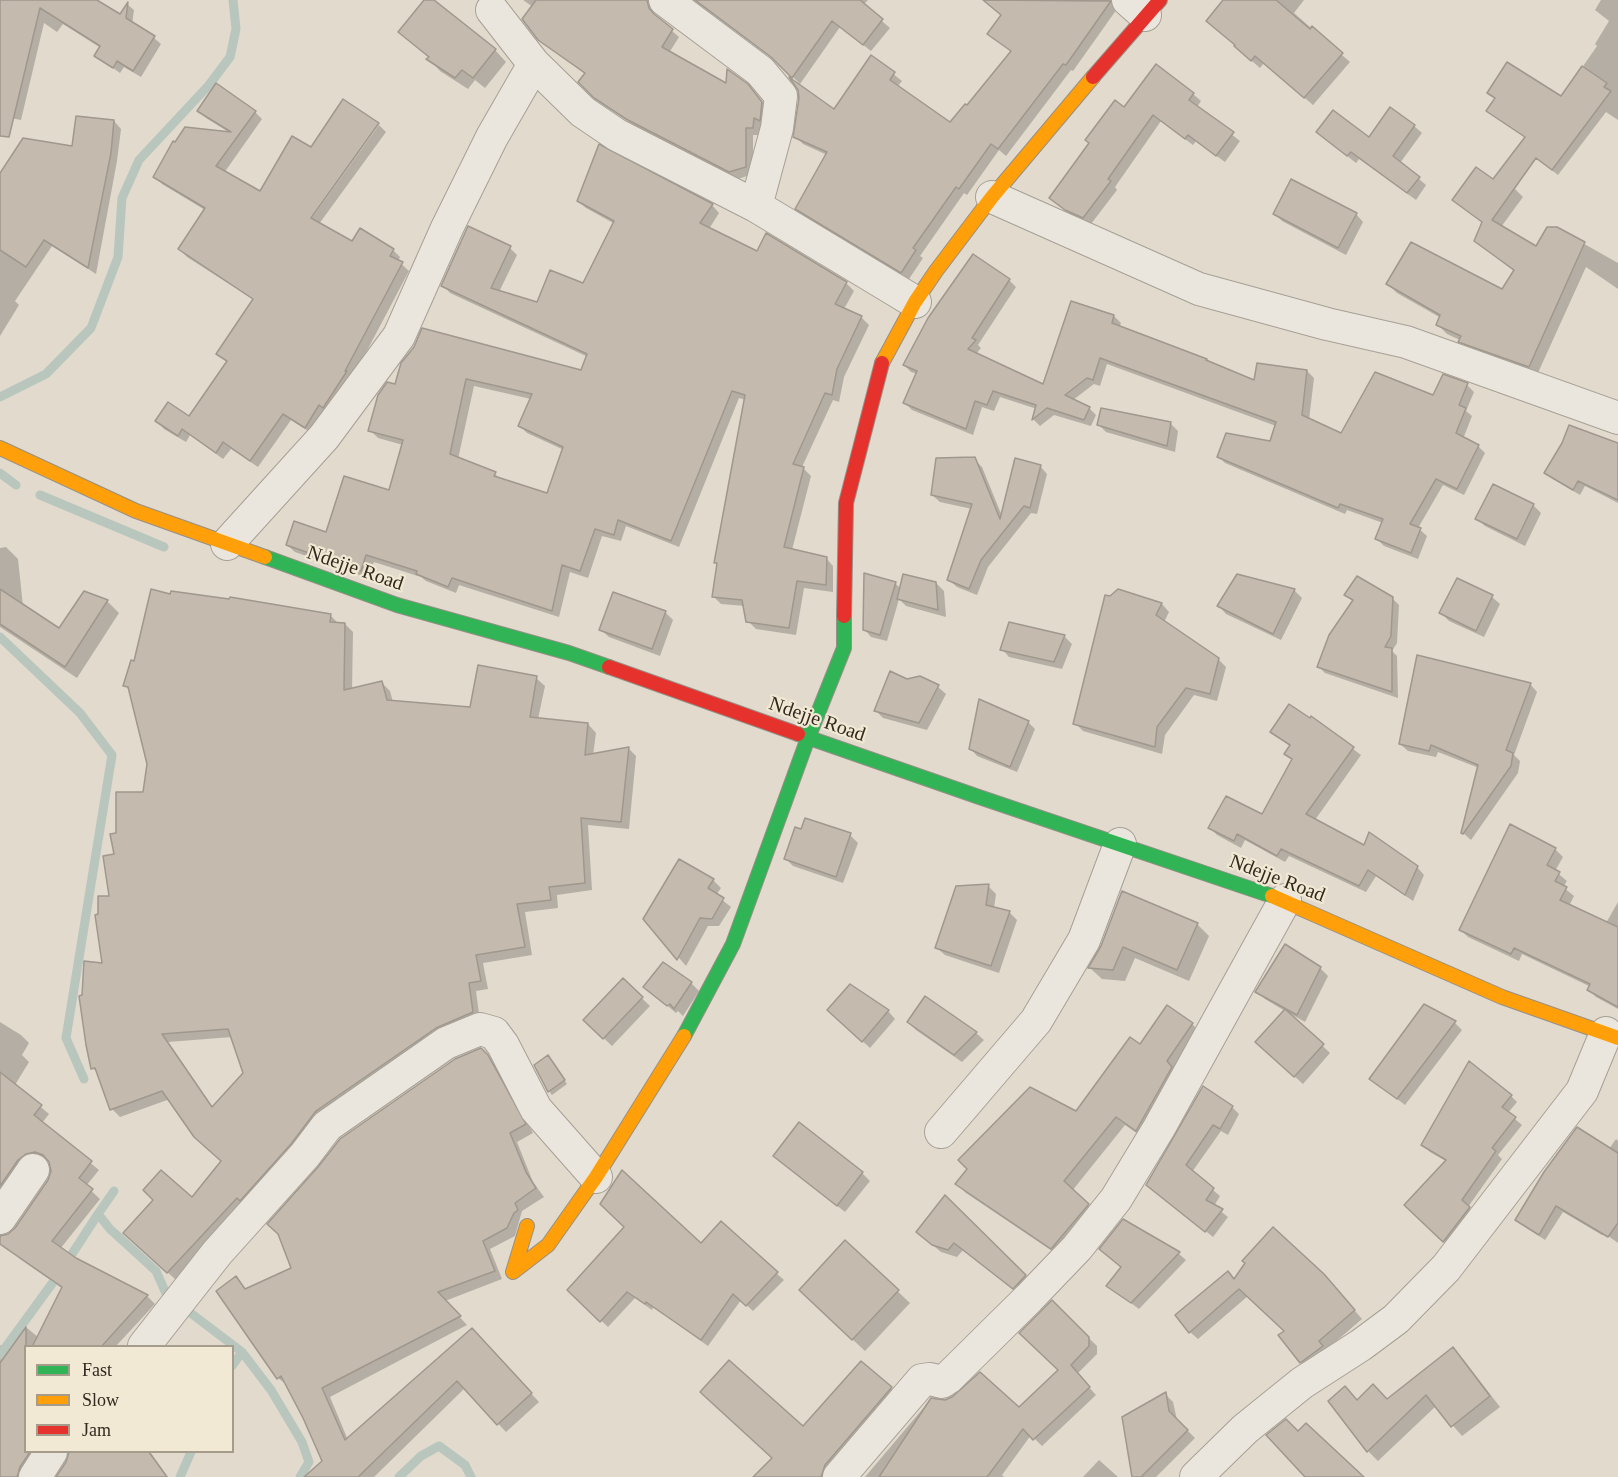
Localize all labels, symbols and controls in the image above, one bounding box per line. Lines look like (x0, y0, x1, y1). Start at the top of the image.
street label: Ndejje Road (304, 541, 406, 597)
street label: Ndejje Road (766, 692, 868, 748)
street label: Ndejje Road (1226, 850, 1328, 908)
legend (24, 1345, 234, 1453)
text: Fast (82, 1360, 112, 1380)
text: Slow (82, 1390, 119, 1410)
text: Jam (82, 1420, 111, 1440)

